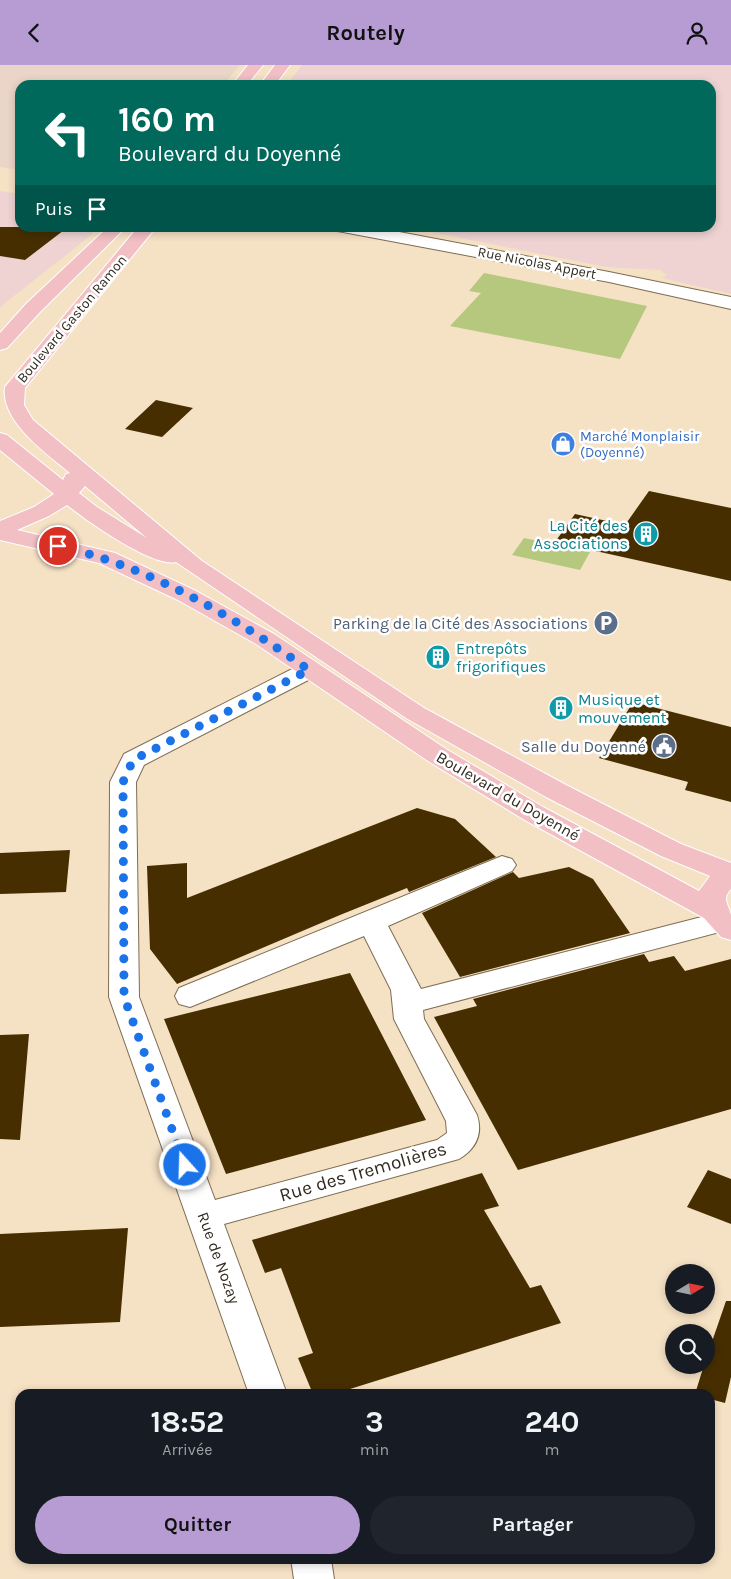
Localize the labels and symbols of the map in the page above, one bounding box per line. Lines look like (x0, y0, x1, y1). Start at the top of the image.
street label: Rue Nicolas Appert (476, 243, 598, 283)
street label: Boulevard Gaston Ramon (14, 252, 130, 386)
place label: Marché Monplaisir (Doyenné) (580, 428, 700, 461)
shop icon: Marché Monplaisir (Doyenné) (550, 431, 576, 457)
place label: La Cité des Associations (534, 516, 628, 553)
building icon: La Cité des Associations (633, 521, 659, 547)
pin (37, 525, 79, 567)
parking icon: Parking de la Cité des Associations (593, 610, 619, 636)
place label: Parking de la Cité des Associations (333, 614, 588, 633)
place label: Entrepôts frigorifiques (456, 639, 546, 676)
building icon: Entrepôts frigorifiques (425, 644, 451, 670)
place label: Musique et mouvement (578, 690, 667, 727)
building icon: Musique et mouvement (548, 695, 574, 721)
public building icon: Salle du Doyenné (651, 733, 677, 759)
place label: Salle du Doyenné (521, 737, 646, 756)
street label: Boulevard du Doyenné (433, 747, 583, 845)
position arrow (158, 1138, 210, 1190)
street label: Rue des Tremolières (277, 1138, 449, 1206)
street label: Rue de Nozay (194, 1209, 245, 1307)
north arrow (665, 1264, 715, 1314)

